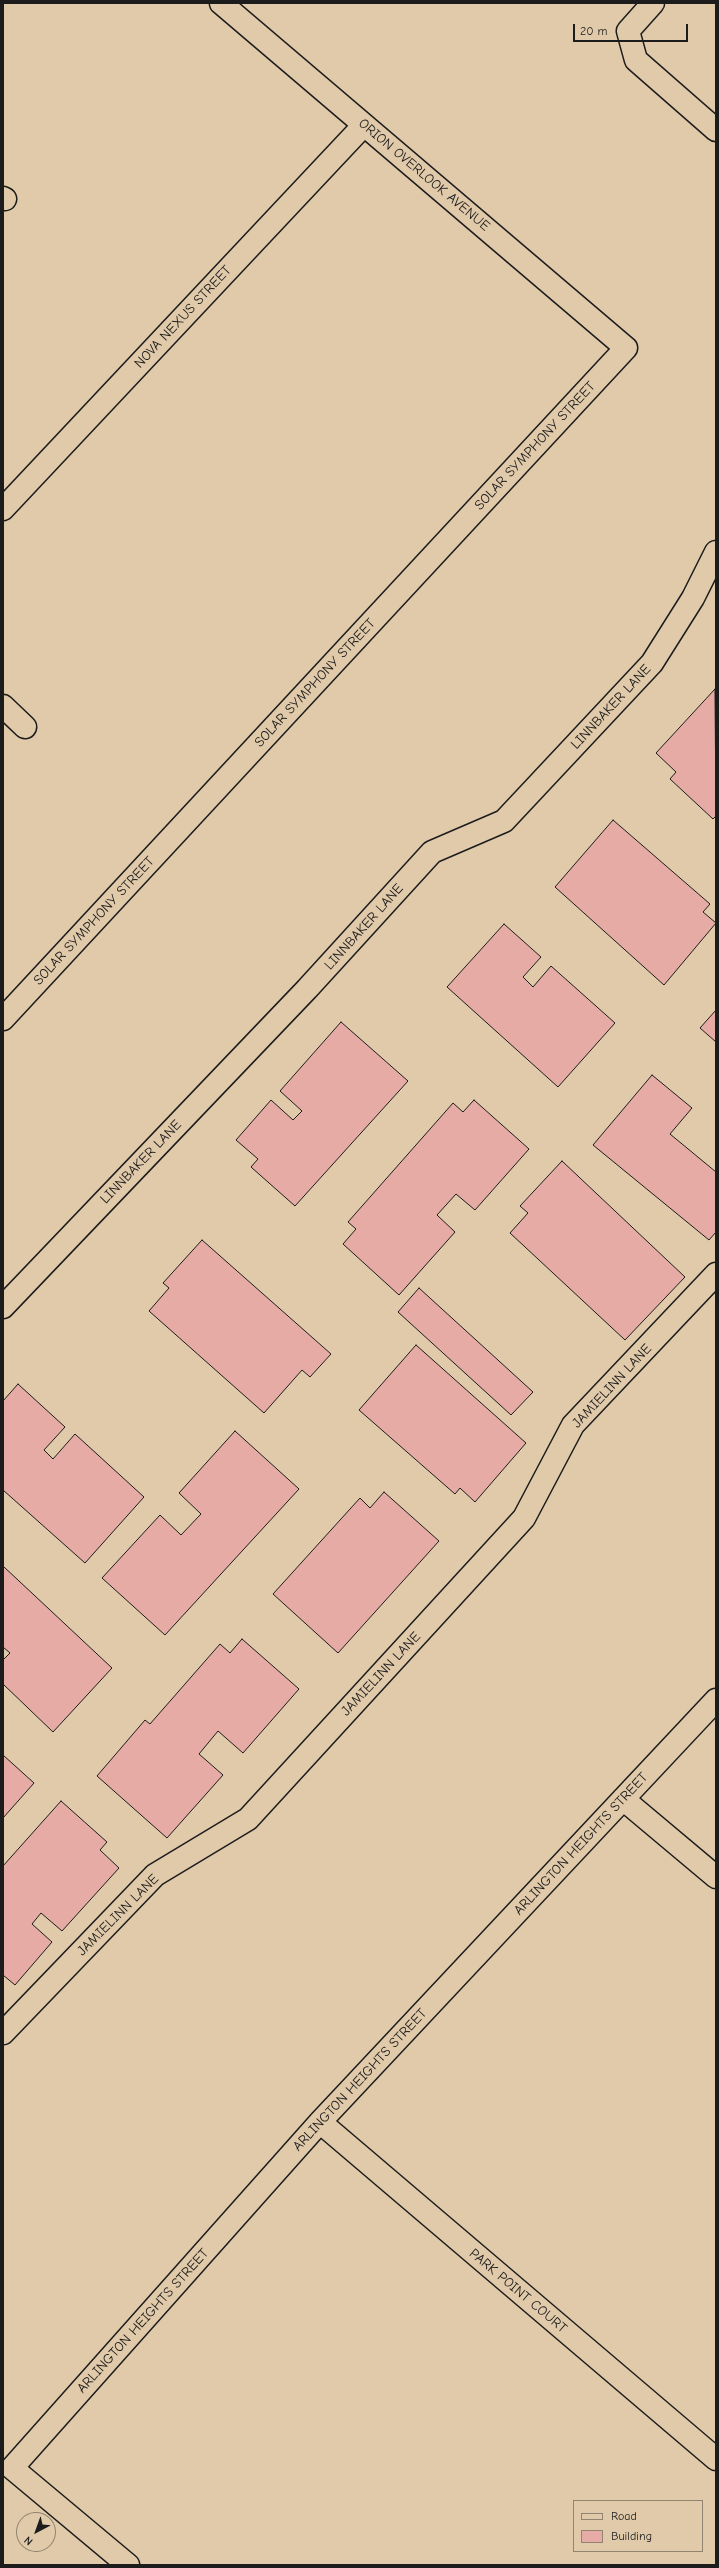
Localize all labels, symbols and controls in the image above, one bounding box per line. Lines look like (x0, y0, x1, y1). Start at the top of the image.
scale bar (575, 16, 690, 42)
text: 20 m (580, 24, 608, 38)
street label: ORION OVERLOOK AVENUE (355, 115, 493, 235)
street label: NOVA NEXUS STREET (131, 262, 235, 372)
street label: SOLAR SYMPHONY STREET (471, 378, 599, 514)
street label: SOLAR SYMPHONY STREET (251, 615, 379, 751)
street label: LINNBAKER LANE (567, 661, 655, 753)
street label: SOLAR SYMPHONY STREET (30, 853, 158, 989)
street label: LINNBAKER LANE (321, 881, 407, 973)
street label: LINNBAKER LANE (97, 1117, 185, 1207)
street label: JAMIELINN LANE (569, 1341, 655, 1431)
street label: JAMIELINN LANE (338, 1629, 424, 1719)
street label: ARLINGTON HEIGHTS STREET (511, 1769, 651, 1919)
street label: JAMIELINN LANE (74, 1871, 162, 1959)
street label: ARLINGTON HEIGHTS STREET (290, 2005, 430, 2155)
street label: ARLINGTON HEIGHTS STREET (74, 2245, 212, 2397)
street label: PARK POINT COURT (466, 2245, 570, 2337)
legend (573, 2500, 703, 2552)
text: Road (611, 2509, 637, 2523)
north arrow (16, 2512, 56, 2552)
text: Building (611, 2529, 652, 2543)
text: N (21, 2533, 35, 2548)

